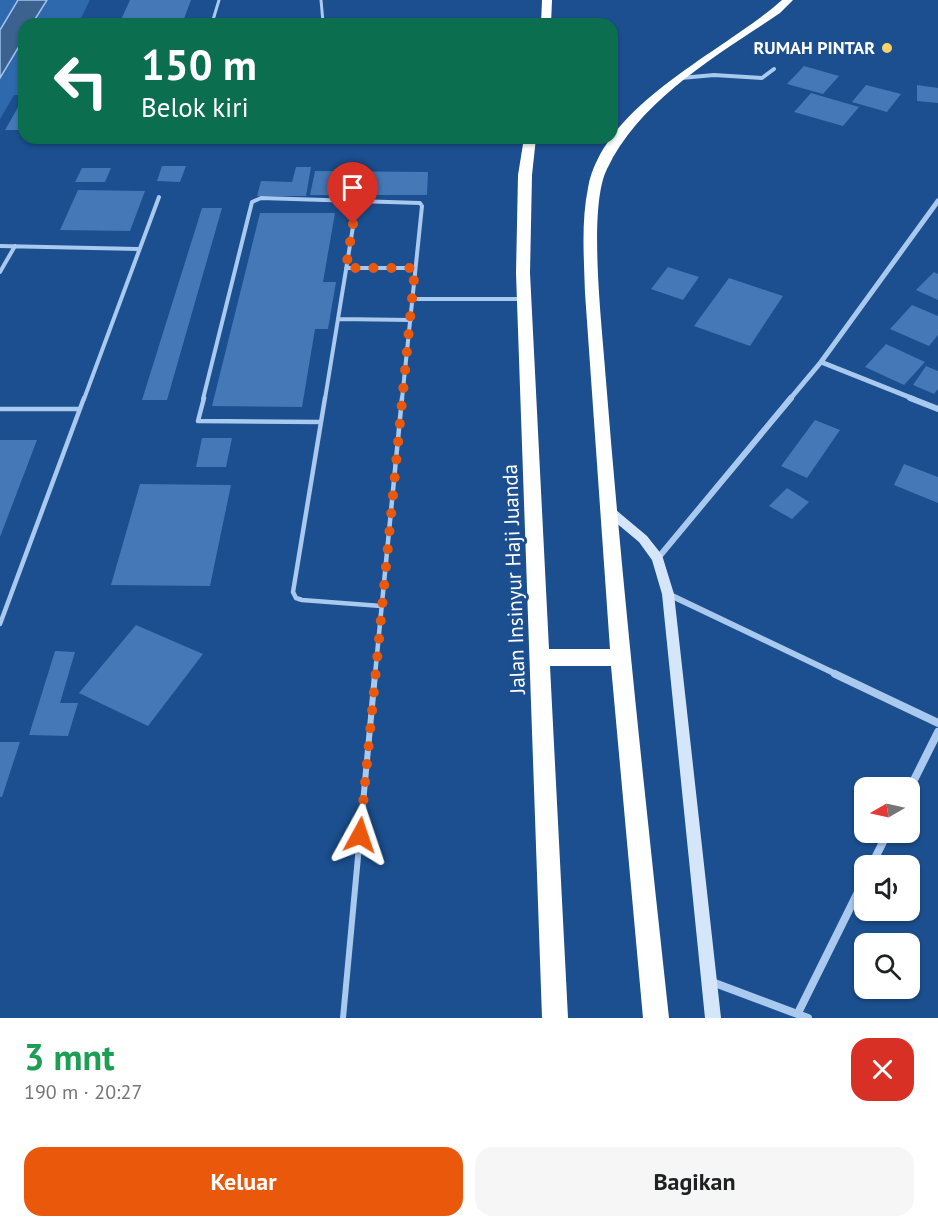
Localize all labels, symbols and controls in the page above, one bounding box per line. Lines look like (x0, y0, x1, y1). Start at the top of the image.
place label: RUMAH PINTAR (754, 36, 875, 59)
text: 150 m (141, 37, 257, 92)
marker: RUMAH PINTAR (880, 41, 894, 55)
icon: left (42, 42, 120, 120)
text: Belok kiri (141, 90, 249, 124)
pin (327, 162, 378, 224)
icon: arrive (336, 171, 369, 204)
street label: Jalan Insinyur Haji Juanda (496, 464, 531, 695)
north arrow (854, 777, 920, 843)
map controls (854, 777, 920, 999)
position arrow (328, 803, 392, 867)
button: sound (854, 855, 920, 921)
button: search (854, 933, 920, 999)
text: 3 mnt (24, 1033, 115, 1080)
button: close (851, 1038, 914, 1101)
text: 190 m · 20:27 (24, 1079, 142, 1105)
button: Keluar (24, 1147, 463, 1216)
button: Bagikan (475, 1147, 914, 1216)

